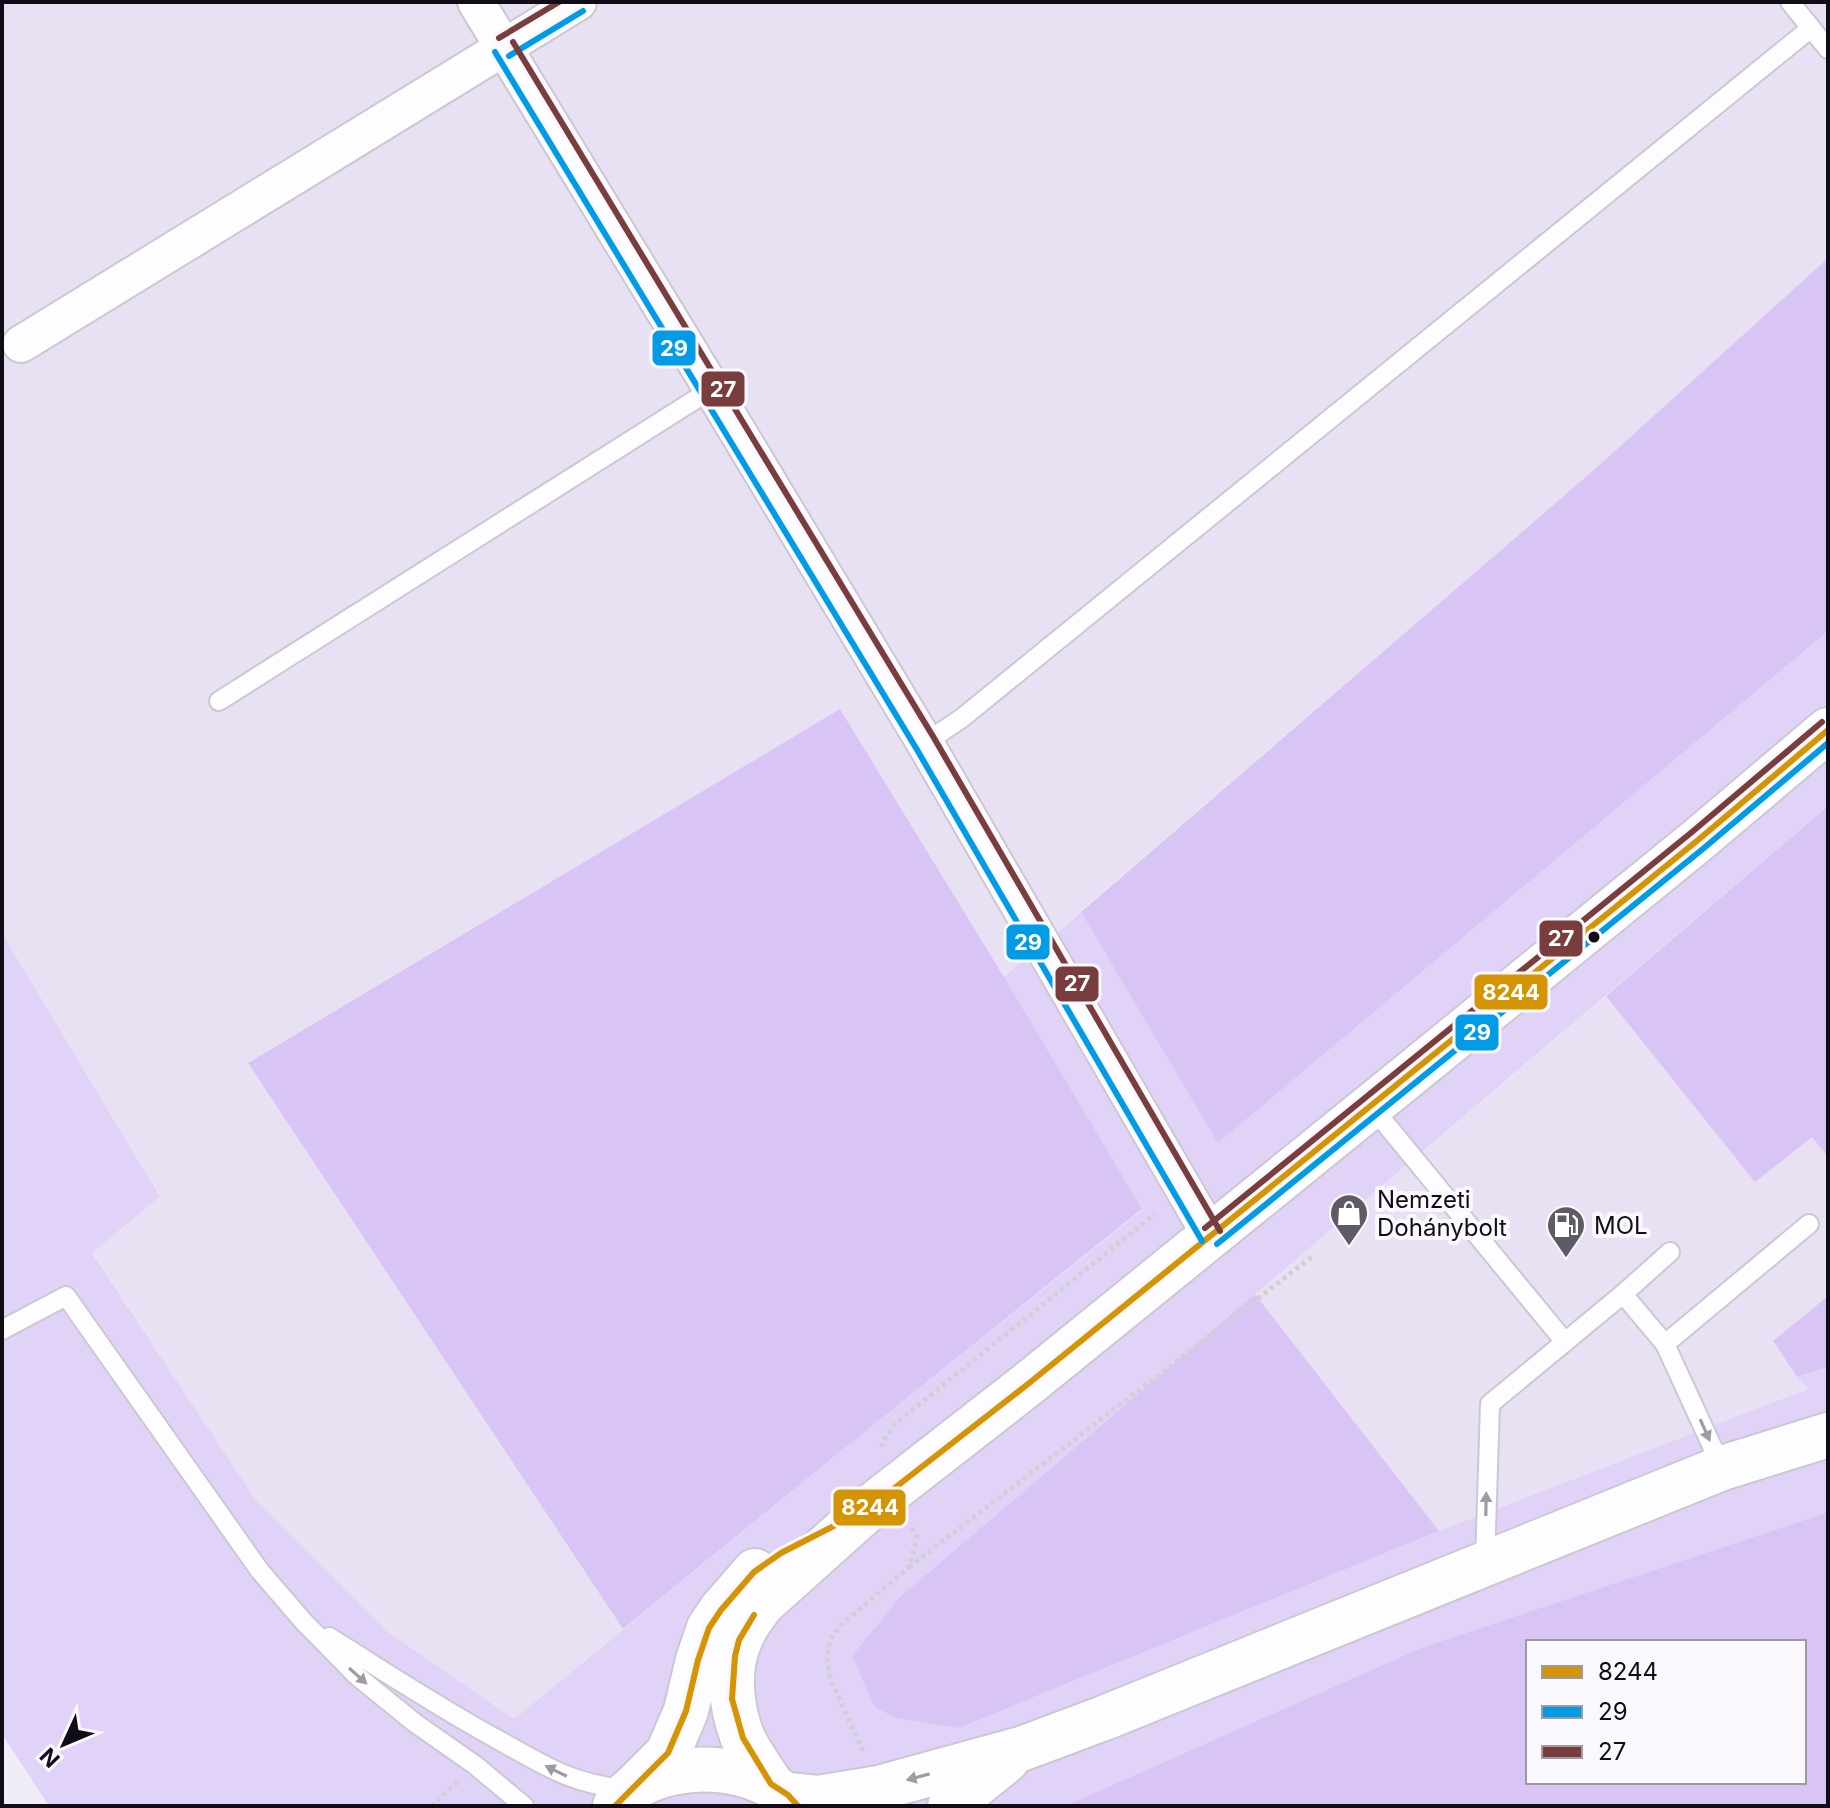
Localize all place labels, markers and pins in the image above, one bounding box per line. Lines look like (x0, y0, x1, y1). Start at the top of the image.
unlabelled marker (1586, 929, 1602, 945)
place label: Nemzeti Dohánybolt (1377, 1185, 1507, 1242)
shop icon: Nemzeti Dohánybolt (1328, 1192, 1370, 1247)
fuel station icon: MOL (1545, 1204, 1587, 1259)
place label: MOL (1594, 1211, 1648, 1240)

